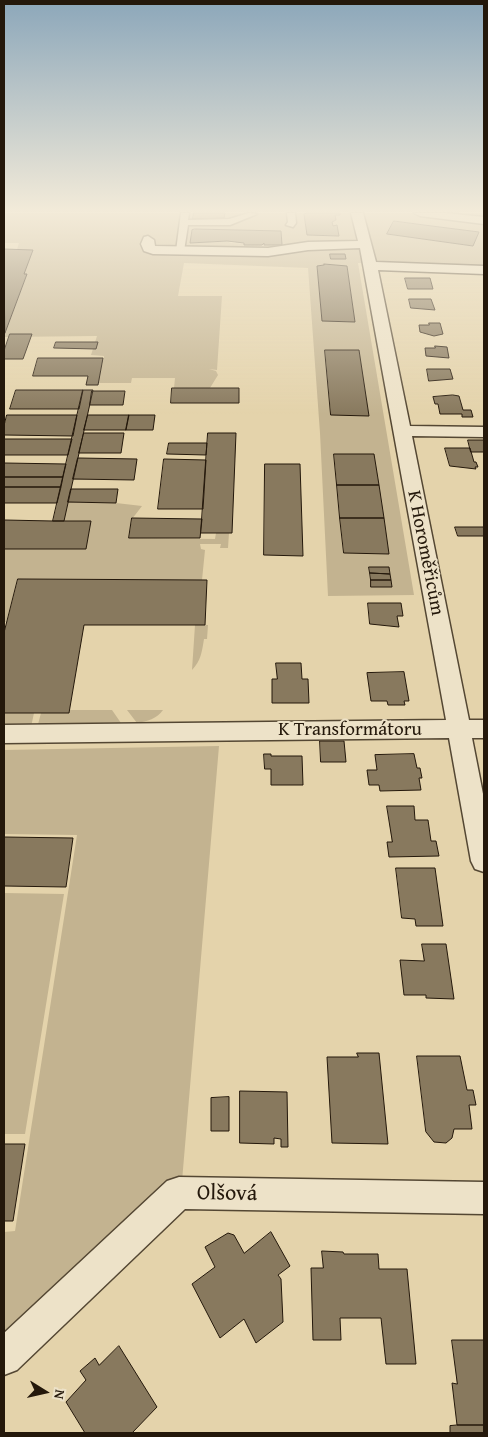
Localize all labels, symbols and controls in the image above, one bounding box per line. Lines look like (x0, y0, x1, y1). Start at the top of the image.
street label: K Horoměřicům (402, 489, 448, 617)
street label: K Transformátoru (278, 719, 422, 741)
street label: Olšová (197, 1180, 257, 1208)
north arrow (20, 1367, 70, 1417)
text: N (49, 1388, 70, 1401)

